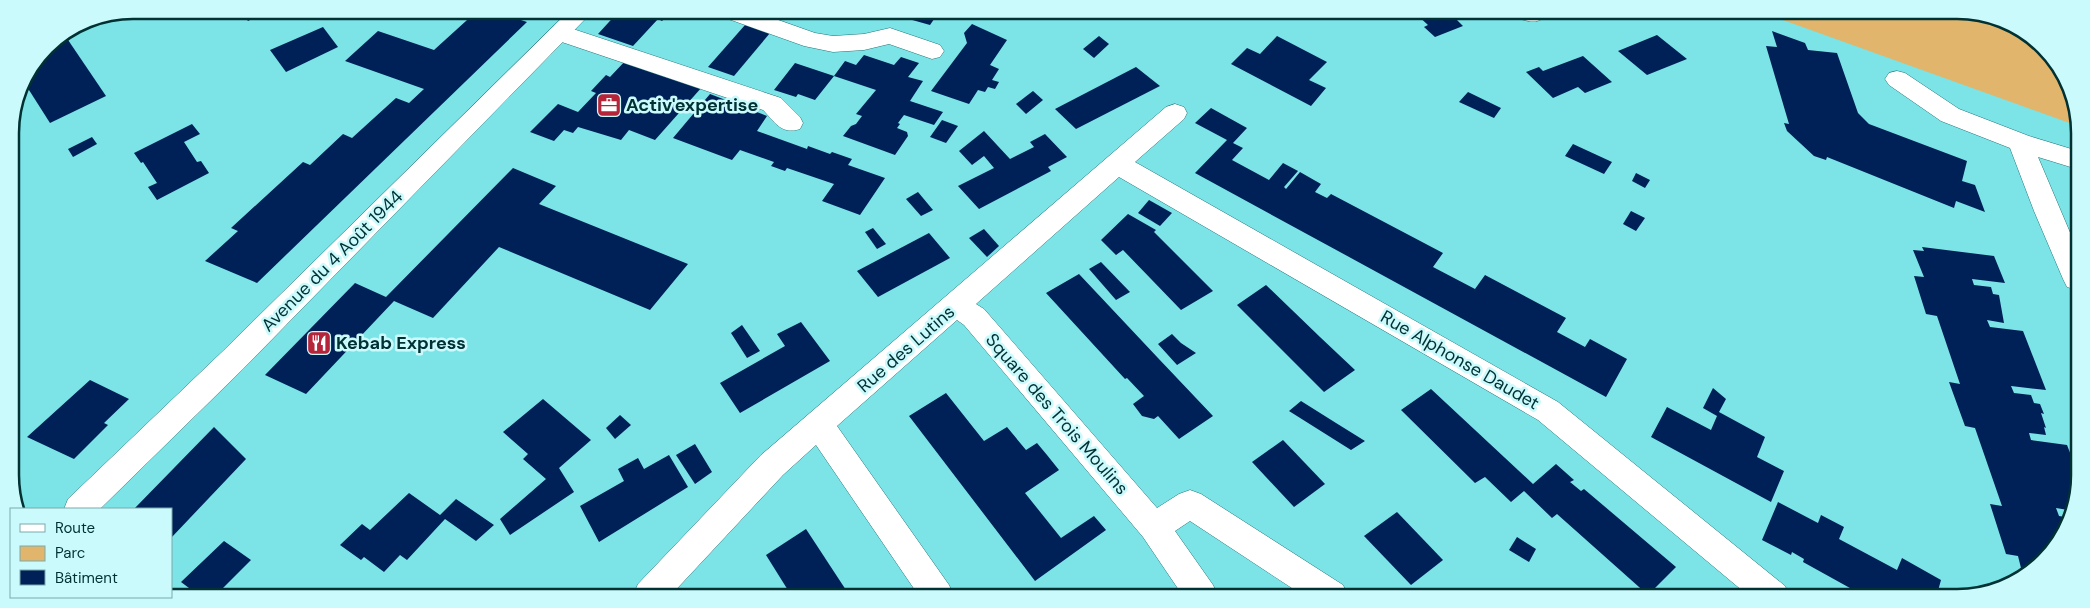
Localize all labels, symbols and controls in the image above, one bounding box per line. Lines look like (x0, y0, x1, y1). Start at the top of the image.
office icon: Activ'expertise (596, 92, 622, 118)
place label: Activ'expertise (626, 93, 758, 117)
street label: Avenue du 4 Août 1944 (256, 185, 408, 337)
street label: Rue des Lutins (852, 300, 960, 398)
street label: Rue Alphonse Daudet (1376, 305, 1544, 415)
street label: Square des Trois Moulins (980, 328, 1134, 500)
restaurant icon: Kebab Express (306, 330, 332, 356)
place label: Kebab Express (336, 331, 466, 355)
legend (10, 508, 172, 598)
text: Route (55, 518, 95, 538)
text: Parc (55, 543, 85, 563)
text: Bâtiment (55, 568, 118, 588)

